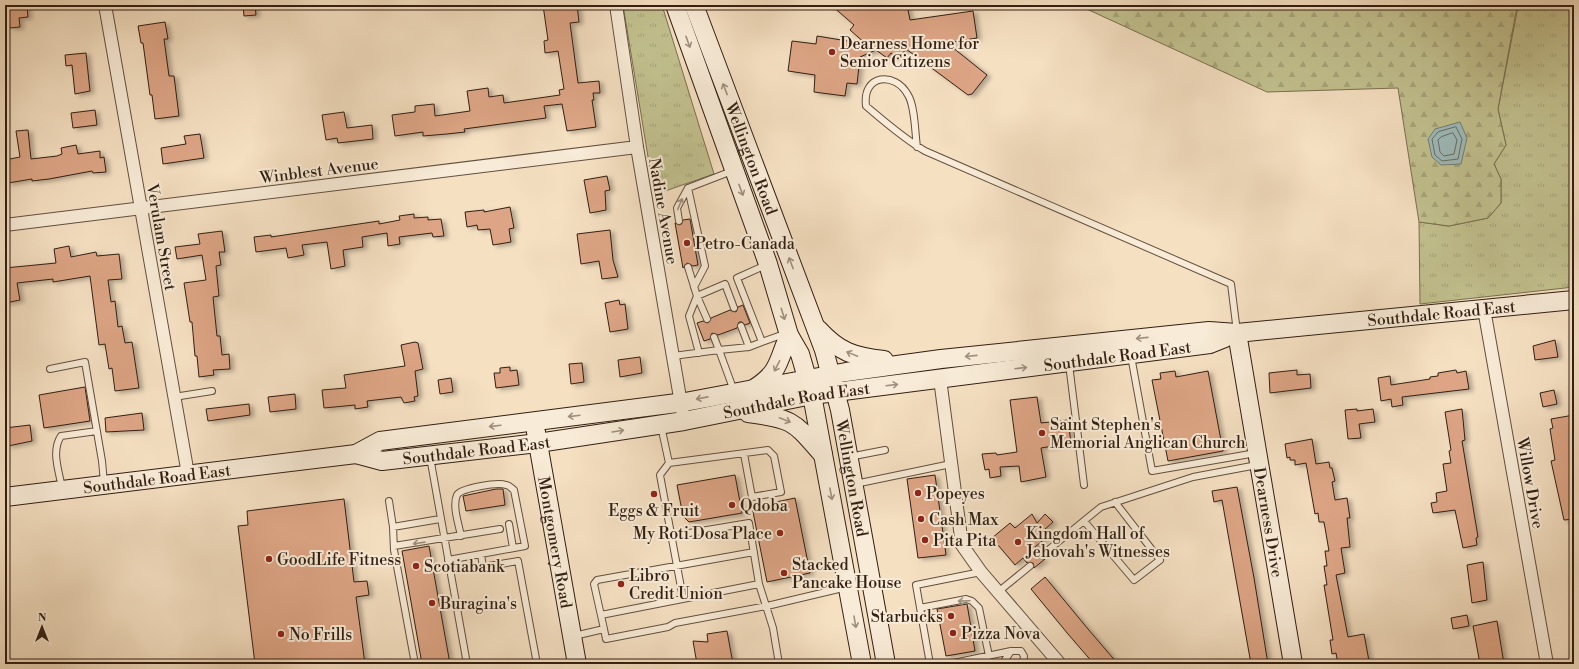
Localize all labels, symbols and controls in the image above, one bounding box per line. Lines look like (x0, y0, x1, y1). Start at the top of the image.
place label: Dearness Home for Senior Citizens (840, 34, 979, 72)
one-way arrow (684, 35, 692, 47)
marker: Dearness Home for Senior Citizens (827, 47, 837, 57)
one-way arrow (721, 83, 729, 95)
street label: Wellington Road (720, 99, 781, 218)
street label: Winblest Avenue (258, 154, 380, 188)
street label: Nadine Avenue (644, 156, 682, 266)
street label: Verulam Street (142, 181, 180, 293)
one-way arrow (738, 184, 746, 196)
one-way arrow (677, 198, 685, 210)
place label: Petro-Canada (695, 234, 796, 254)
marker: Petro-Canada (682, 238, 692, 248)
one-way arrow (786, 257, 794, 269)
street label: Southdale Road East (1367, 297, 1517, 331)
one-way arrow (780, 307, 787, 320)
one-way arrow (1136, 335, 1149, 342)
street label: Southdale Road East (1042, 337, 1193, 376)
one-way arrow (846, 350, 858, 357)
one-way arrow (965, 352, 978, 359)
one-way arrow (773, 360, 780, 372)
one-way arrow (1014, 364, 1027, 372)
street label: Southdale Road East (722, 379, 871, 424)
one-way arrow (885, 381, 898, 389)
one-way arrow (696, 395, 709, 403)
one-way arrow (567, 412, 580, 420)
place label: Saint Stephen's Memorial Anglican Church (1050, 415, 1246, 453)
one-way arrow (779, 417, 791, 424)
street label: Wellington Road (831, 417, 872, 538)
one-way arrow (489, 422, 502, 430)
one-way arrow (611, 427, 624, 435)
marker: Saint Stephen's Memorial Anglican Church (1037, 428, 1047, 438)
street label: Southdale Road East (402, 432, 552, 470)
street label: Willow Drive (1512, 435, 1548, 530)
street label: Southdale Road East (82, 460, 232, 498)
street label: Dearness Drive (1249, 466, 1287, 579)
street label: Montgomery Road (533, 475, 576, 610)
place label: Popeyes (926, 484, 985, 504)
one-way arrow (827, 487, 835, 500)
marker: Popeyes (913, 488, 923, 498)
marker: Eggs & Fruit (649, 489, 659, 499)
place label: Qdoba (740, 496, 789, 516)
marker: Qdoba (727, 500, 737, 510)
place label: Eggs & Fruit (608, 501, 700, 521)
place label: Cash Max (929, 510, 999, 530)
marker: Cash Max (916, 514, 926, 524)
place label: My Roti Dosa Place (633, 524, 772, 544)
place label: Kingdom Hall of Jehovah's Witnesses (1025, 524, 1170, 562)
marker: My Roti Dosa Place (775, 528, 785, 538)
place label: Pita Pita (933, 531, 997, 551)
marker: Pita Pita (920, 535, 930, 545)
marker: Kingdom Hall of Jehovah's Witnesses (1013, 537, 1023, 547)
one-way arrow (413, 539, 426, 547)
place label: GoodLife Fitness (277, 550, 401, 570)
marker: GoodLife Fitness (264, 554, 274, 564)
place label: Stacked Pancake House (792, 555, 902, 593)
place label: Scotiabank (424, 557, 506, 577)
marker: Scotiabank (411, 561, 421, 571)
place label: Libro Credit Union (629, 566, 723, 604)
marker: Stacked Pancake House (779, 568, 789, 578)
marker: Libro Credit Union (616, 579, 626, 589)
place label: Buragina's (439, 594, 517, 614)
one-way arrow (958, 597, 971, 605)
marker: Buragina's (427, 598, 437, 608)
north arrow (22, 607, 62, 647)
place label: Starbucks (871, 607, 943, 627)
text: N (38, 611, 47, 625)
marker: Starbucks (946, 611, 956, 621)
one-way arrow (851, 615, 859, 628)
place label: Pizza Nova (961, 624, 1041, 644)
place label: No Frills (289, 625, 352, 645)
marker: Pizza Nova (948, 628, 958, 638)
marker: No Frills (276, 629, 286, 639)

